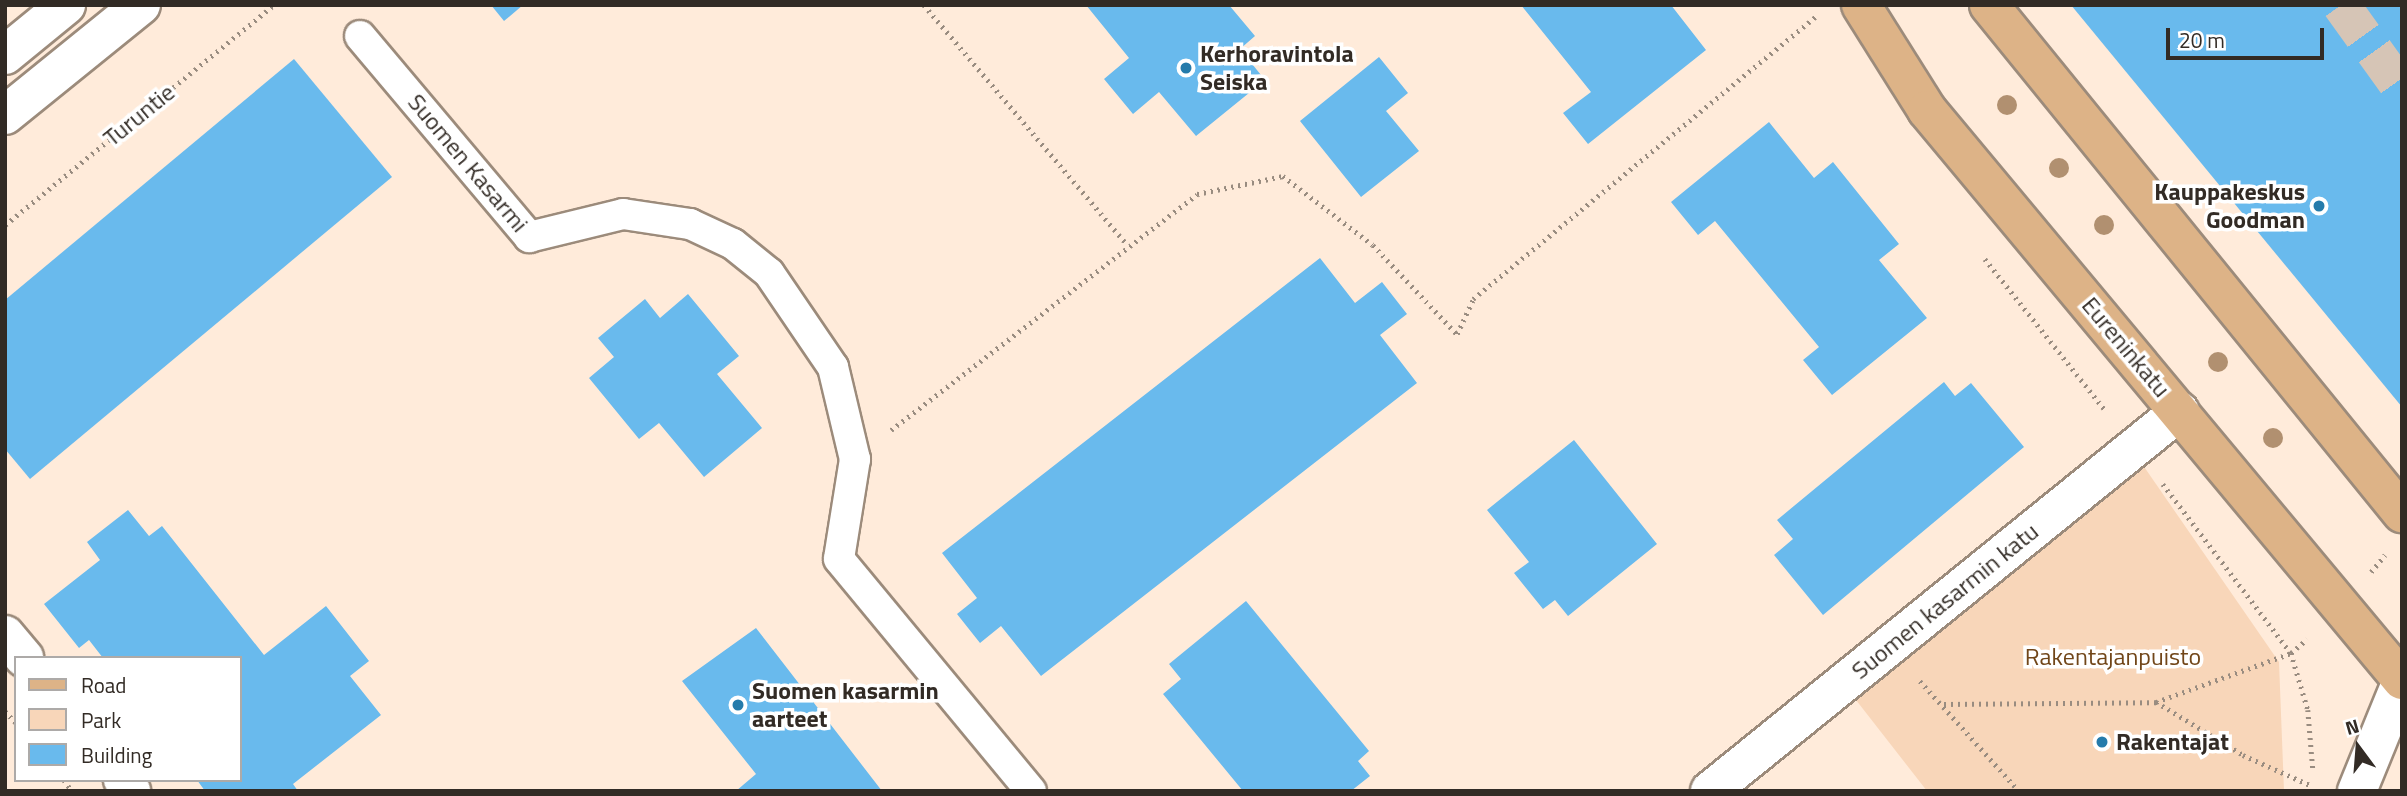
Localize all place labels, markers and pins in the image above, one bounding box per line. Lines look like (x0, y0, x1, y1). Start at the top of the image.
place label: Kerhoravintola Seiska (1200, 40, 1354, 96)
marker: Kerhoravintola Seiska (1178, 60, 1194, 76)
place label: Kauppakeskus Goodman (2154, 178, 2305, 234)
marker: Kauppakeskus Goodman (2311, 198, 2327, 214)
place label: Suomen kasarmin aarteet (752, 677, 939, 733)
marker: Suomen kasarmin aarteet (730, 697, 746, 713)
place label: Rakentajat (2116, 728, 2229, 756)
marker: Rakentajat (2094, 734, 2110, 750)

